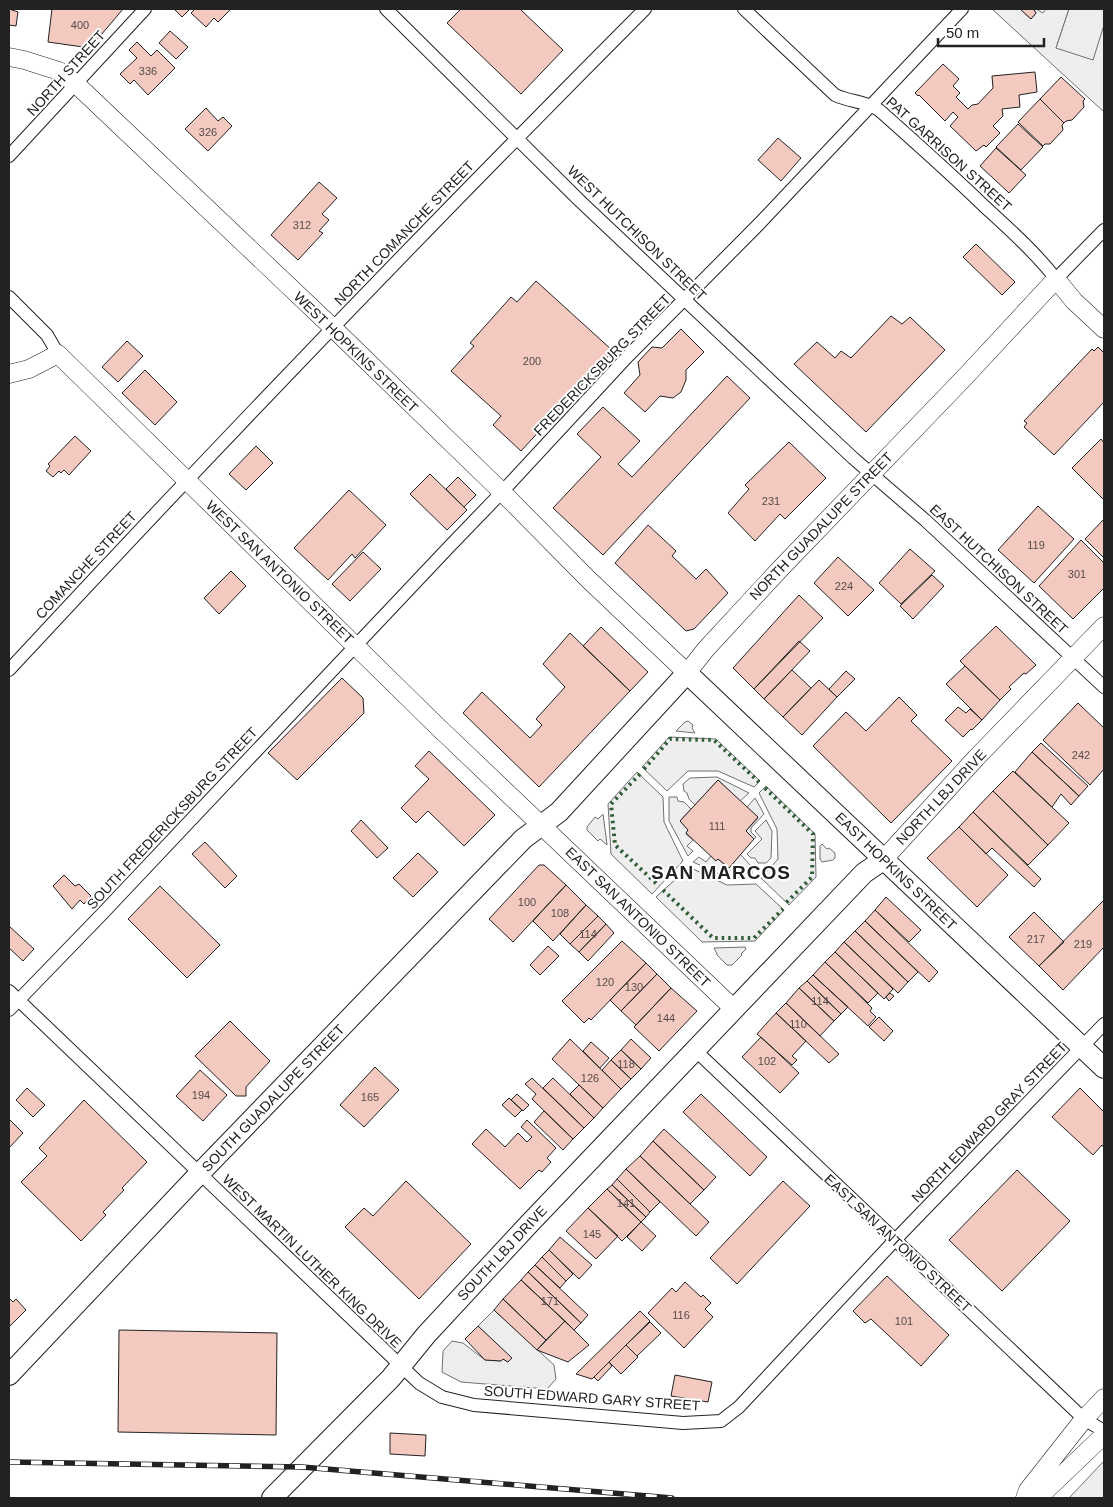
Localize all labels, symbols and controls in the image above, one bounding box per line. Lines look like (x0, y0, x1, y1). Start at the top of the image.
scale bar (938, 15, 1044, 47)
house number: 400 (71, 19, 89, 31)
text: 50 m (946, 24, 979, 41)
street label: NORTH STREET (24, 27, 109, 119)
house number: 336 (139, 65, 157, 77)
street label: PAT GARRISON STREET (883, 94, 1015, 215)
house number: 326 (199, 126, 217, 138)
street label: NORTH COMANCHE STREET (331, 157, 478, 308)
street label: WEST HUTCHISON STREET (564, 162, 710, 304)
house number: 312 (293, 219, 311, 231)
street label: WEST HOPKINS STREET (291, 289, 422, 416)
street label: FREDERICKSBURG STREET (530, 291, 674, 439)
house number: 200 (523, 355, 541, 367)
street label: NORTH GUADALUPE STREET (746, 449, 896, 603)
house number: 231 (762, 495, 780, 507)
street label: WEST SAN ANTONIO STREET (203, 497, 357, 647)
street label: EAST HUTCHISON STREET (927, 501, 1072, 637)
street label: COMANCHE STREET (32, 508, 140, 622)
house number: 119 (1027, 539, 1045, 551)
house number: 301 (1068, 568, 1086, 580)
house number: 224 (835, 580, 853, 592)
street label: SOUTH FREDERICKSBURG STREET (83, 723, 261, 912)
street label: NORTH LBJ DRIVE (893, 746, 989, 848)
house number: 242 (1072, 749, 1090, 761)
street label: EAST HOPKINS STREET (832, 809, 960, 933)
house number: 111 (709, 820, 725, 832)
street label: EAST SAN ANTONIO STREET (562, 844, 714, 991)
district label: SAN MARCOS (651, 862, 791, 883)
house number: 100 (518, 896, 536, 908)
house number: 108 (551, 907, 569, 919)
house number: 114 (579, 928, 597, 940)
house number: 217 (1027, 933, 1045, 945)
house number: 219 (1074, 938, 1092, 950)
house number: 120 (596, 976, 614, 988)
house number: 130 (625, 981, 643, 993)
house number: 114 (811, 995, 829, 1007)
house number: 144 (657, 1012, 675, 1024)
house number: 110 (789, 1018, 807, 1030)
street label: SOUTH GUADALUPE STREET (198, 1021, 348, 1175)
street label: NORTH EDWARD GRAY STREET (908, 1038, 1070, 1205)
house number: 102 (758, 1055, 776, 1067)
house number: 118 (617, 1058, 635, 1070)
house number: 126 (581, 1072, 599, 1084)
house number: 194 (192, 1089, 210, 1101)
house number: 165 (361, 1091, 379, 1103)
street label: WEST MARTIN LUTHER KING DRIVE (219, 1171, 405, 1351)
street label: EAST SAN ANTONIO STREET (821, 1171, 975, 1316)
house number: 141 (617, 1197, 635, 1209)
street label: SOUTH LBJ DRIVE (454, 1202, 550, 1304)
house number: 145 (583, 1228, 601, 1240)
house number: 171 (541, 1295, 559, 1307)
house number: 116 (672, 1309, 690, 1321)
house number: 101 (895, 1315, 913, 1327)
street label: SOUTH EDWARD GARY STREET (483, 1382, 701, 1414)

